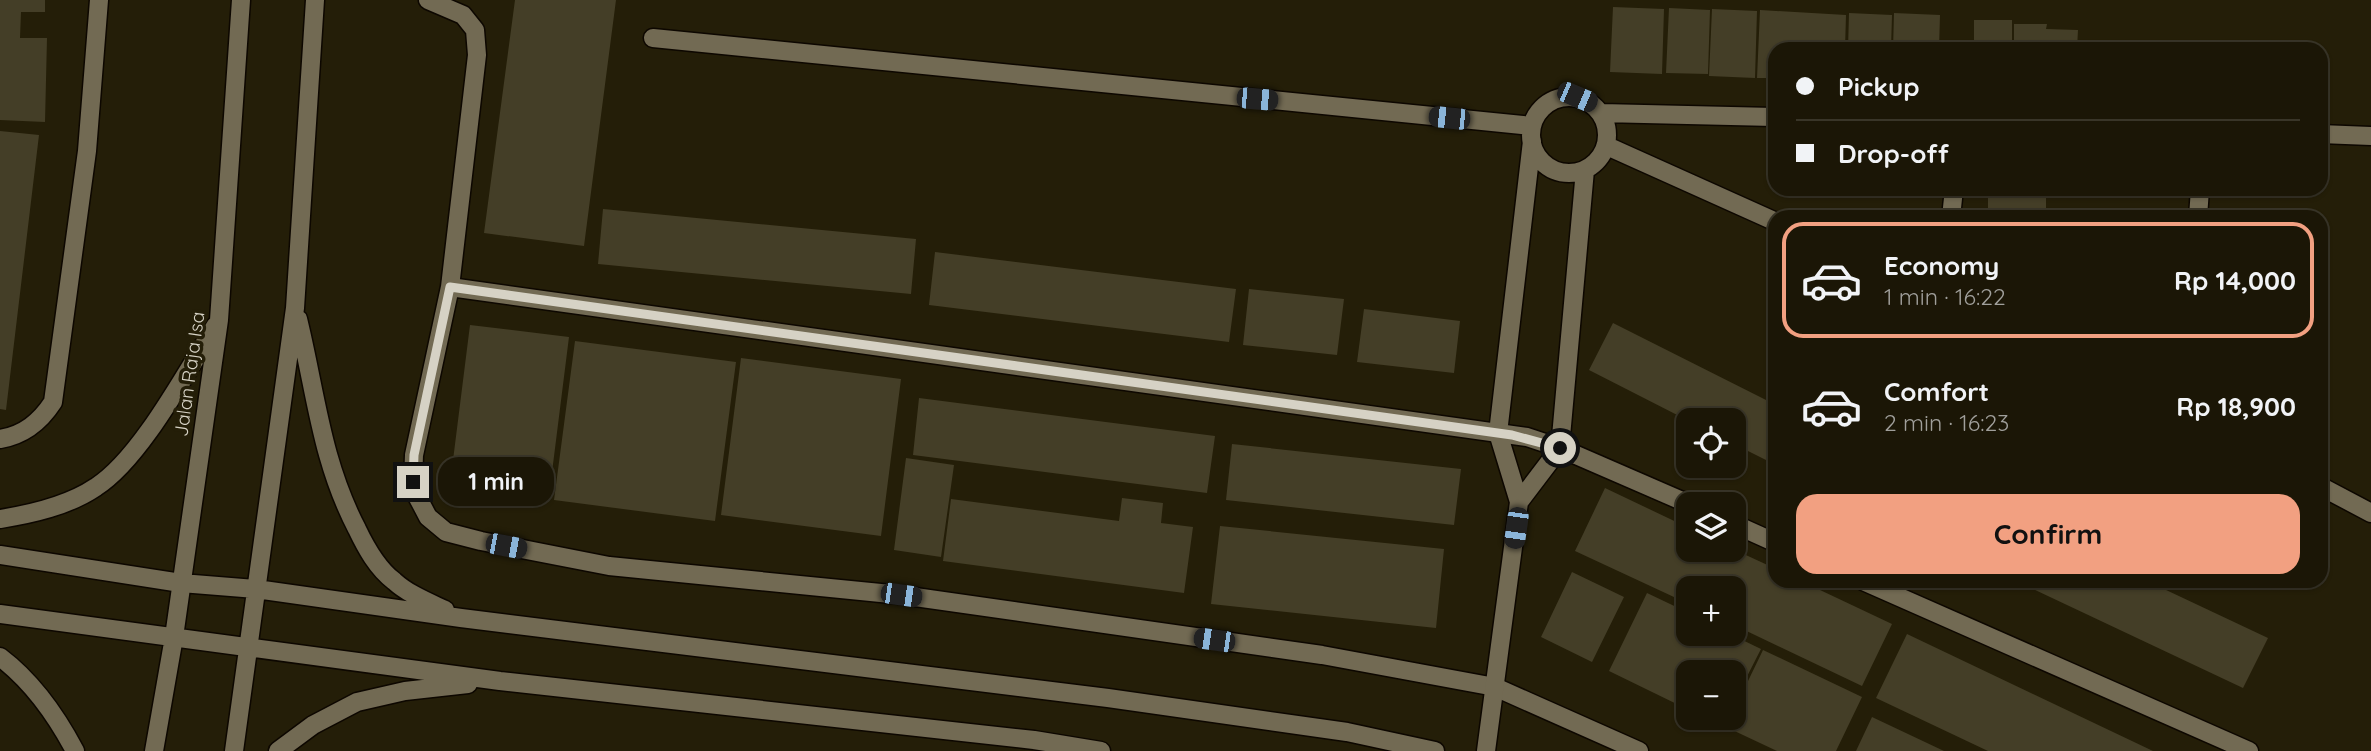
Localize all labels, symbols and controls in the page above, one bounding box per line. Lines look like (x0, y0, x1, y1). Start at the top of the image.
text: Pickup (1838, 70, 1920, 103)
car (1554, 79, 1601, 115)
car (1236, 87, 1279, 111)
car (1428, 105, 1471, 131)
text: Drop-off (1838, 137, 1949, 170)
icon: car (1800, 249, 1863, 312)
text: Economy (1884, 249, 1999, 282)
text: Rp 14,000 (2174, 264, 2296, 297)
text: 1 min · 16:22 (1884, 282, 2006, 311)
street label: Jalan Raja Isa (168, 310, 210, 438)
icon: car (1800, 375, 1863, 438)
text: Comfort (1884, 375, 1989, 408)
text: Rp 18,900 (2176, 390, 2296, 423)
map controls (1676, 408, 1746, 730)
button: locate (1676, 408, 1746, 478)
text: 2 min · 16:23 (1884, 408, 2009, 437)
route start (1544, 432, 1576, 464)
callout: 1 min (438, 458, 553, 506)
route end (397, 466, 429, 498)
text: 1 min (468, 467, 524, 496)
button: layers (1676, 492, 1746, 562)
button: Confirm (1796, 494, 2300, 574)
car (1503, 506, 1530, 550)
car (484, 532, 529, 560)
button: + (1676, 576, 1746, 646)
car (879, 582, 924, 608)
car (1192, 627, 1237, 653)
button: − (1676, 660, 1746, 730)

